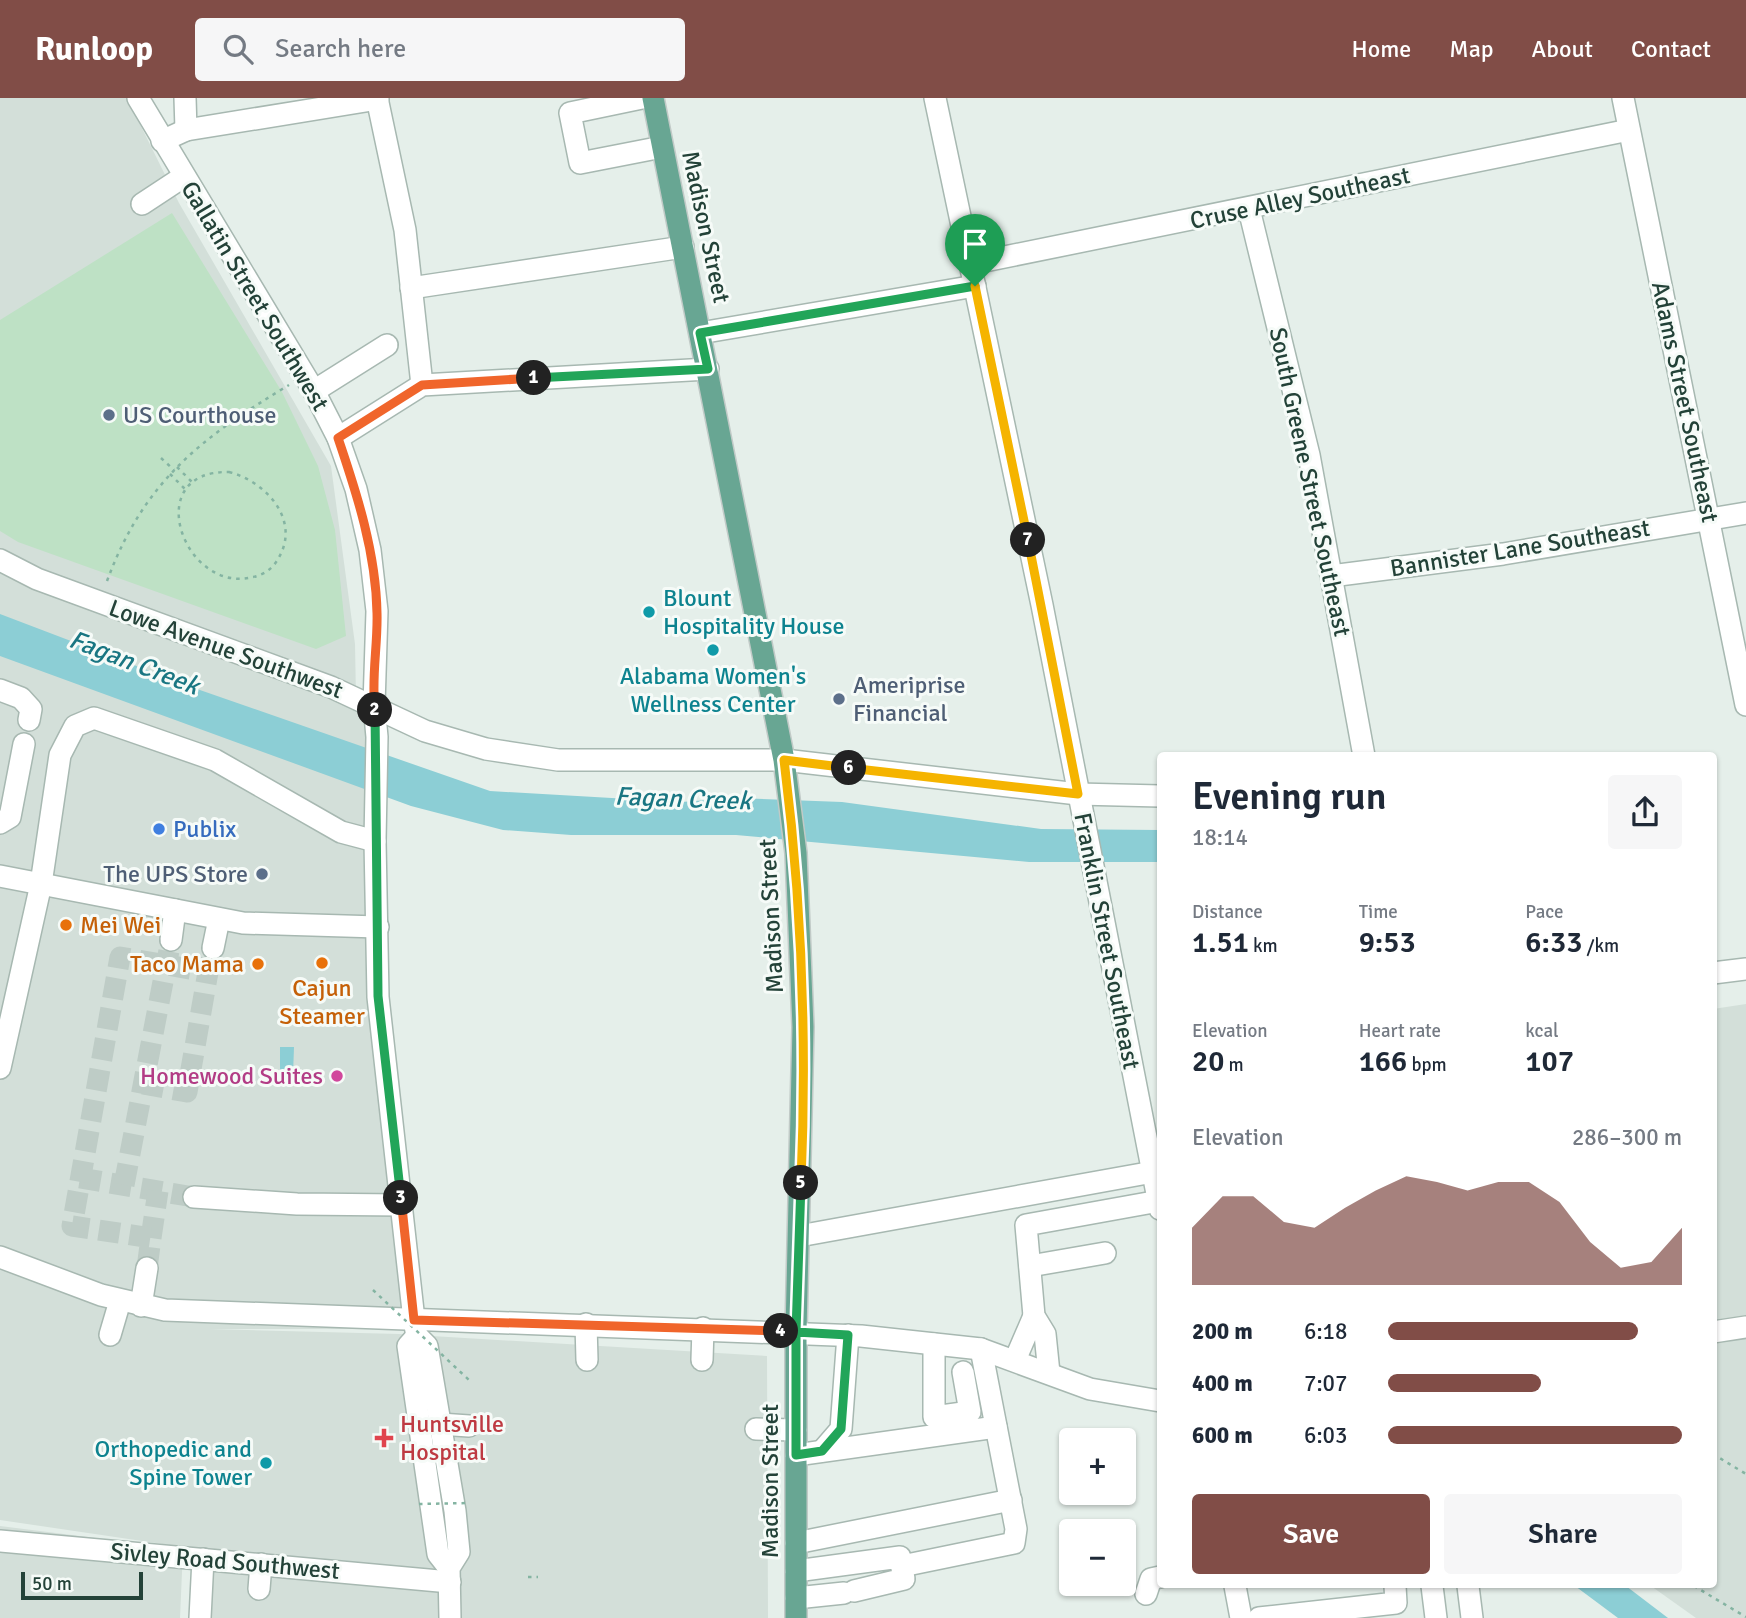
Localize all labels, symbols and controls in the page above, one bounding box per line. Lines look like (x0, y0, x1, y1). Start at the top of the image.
search box (195, 18, 685, 81)
text: Runloop (35, 29, 153, 70)
icon: search (219, 30, 257, 68)
text: Search here (275, 33, 406, 65)
text: Home (1351, 34, 1411, 64)
text: Map (1449, 34, 1494, 64)
text: About (1532, 34, 1593, 64)
text: Contact (1631, 34, 1711, 64)
street label: Madison Street (675, 148, 737, 306)
street label: Cruse Alley Southeast (1187, 160, 1413, 236)
street label: Gallatin Street Southwest (175, 176, 335, 416)
pin (945, 214, 1005, 286)
icon: arrive (956, 225, 994, 263)
street label: Adams Street Southeast (1645, 279, 1725, 525)
street label: South Greene Street Southeast (1263, 325, 1357, 639)
pin: 1 (516, 360, 552, 396)
text: 1 (528, 365, 539, 389)
place label: US Courthouse (123, 400, 277, 430)
marker: US Courthouse (101, 407, 117, 423)
street label: Bannister Lane Southeast (1388, 513, 1652, 583)
pin: 7 (1010, 522, 1046, 558)
text: 7 (1022, 527, 1033, 551)
place label: Blount Hospitality House (663, 583, 844, 641)
street label: Lowe Avenue Southwest (105, 593, 347, 705)
marker: Blount Hospitality House (641, 604, 657, 620)
water label: Fagan Creek (65, 624, 205, 703)
marker: Alabama Women's Wellness Center (705, 642, 721, 658)
place label: Alabama Women's Wellness Center (620, 661, 806, 719)
place label: Ameriprise Financial (853, 670, 966, 728)
marker: Ameriprise Financial (831, 691, 847, 707)
pin: 2 (358, 692, 392, 728)
text: 2 (369, 697, 380, 721)
pin: 6 (832, 750, 866, 786)
text: 6 (843, 755, 854, 779)
text: Evening run (1192, 773, 1386, 820)
button: share (1608, 775, 1682, 849)
water label: Fagan Creek (614, 781, 754, 817)
street label: Franklin Street Southeast (1067, 810, 1147, 1072)
place label: Publix (173, 814, 236, 844)
marker: Publix (151, 821, 167, 837)
text: 18:14 (1192, 823, 1248, 852)
street label: Madison Street (752, 838, 790, 994)
place label: The UPS Store (103, 859, 248, 889)
marker: The UPS Store (254, 866, 270, 882)
text: Distance (1192, 900, 1263, 924)
text: Time (1359, 900, 1398, 924)
text: Pace (1525, 900, 1564, 924)
place label: Mei Wei (80, 910, 161, 940)
marker: Mei Wei (58, 917, 74, 933)
text: 1.51 (1192, 924, 1249, 961)
text: 9:53 (1359, 924, 1416, 961)
text: 6:33 (1525, 924, 1582, 961)
text: km (1249, 934, 1278, 958)
text: /km (1582, 934, 1619, 958)
place label: Taco Mama (130, 949, 244, 979)
marker: Cajun Steamer (314, 955, 330, 971)
marker: Taco Mama (250, 956, 266, 972)
place label: Cajun Steamer (279, 973, 365, 1031)
text: Elevation (1192, 1019, 1268, 1043)
text: Heart rate (1359, 1019, 1441, 1043)
text: kcal (1525, 1019, 1559, 1043)
text: 20 (1192, 1043, 1224, 1080)
text: 166 (1359, 1043, 1407, 1080)
text: 107 (1525, 1043, 1574, 1080)
text: m (1224, 1053, 1244, 1077)
text: bpm (1407, 1053, 1447, 1077)
place label: Homewood Suites (140, 1061, 323, 1091)
marker: Homewood Suites (329, 1068, 345, 1084)
text: Elevation (1192, 1123, 1284, 1152)
text: 286–300 m (1572, 1123, 1682, 1152)
pin: 5 (784, 1166, 818, 1200)
text: 5 (795, 1170, 806, 1194)
pin: 3 (384, 1180, 418, 1216)
text: 3 (395, 1185, 406, 1209)
pin: 4 (764, 1314, 798, 1348)
text: 200 m (1192, 1317, 1253, 1346)
text: 6:18 (1304, 1317, 1347, 1346)
text: 4 (775, 1318, 786, 1342)
text: 400 m (1192, 1369, 1253, 1398)
text: 7:07 (1304, 1369, 1347, 1398)
street label: Madison Street (755, 1404, 785, 1558)
place label: Huntsville Hospital (400, 1409, 504, 1467)
text: 600 m (1192, 1421, 1253, 1450)
text: 6:03 (1304, 1421, 1347, 1450)
marker: Huntsville Hospital (374, 1428, 394, 1448)
map controls (1059, 1428, 1136, 1596)
button: + (1059, 1428, 1136, 1505)
place label: Orthopedic and Spine Tower (94, 1434, 252, 1492)
marker: Orthopedic and Spine Tower (258, 1455, 274, 1471)
button: Save (1192, 1494, 1430, 1574)
button: Share (1444, 1494, 1682, 1574)
button: − (1059, 1519, 1136, 1596)
street label: Sivley Road Southwest (109, 1536, 341, 1586)
scale bar (21, 1569, 144, 1601)
text: 50 m (32, 1572, 72, 1596)

